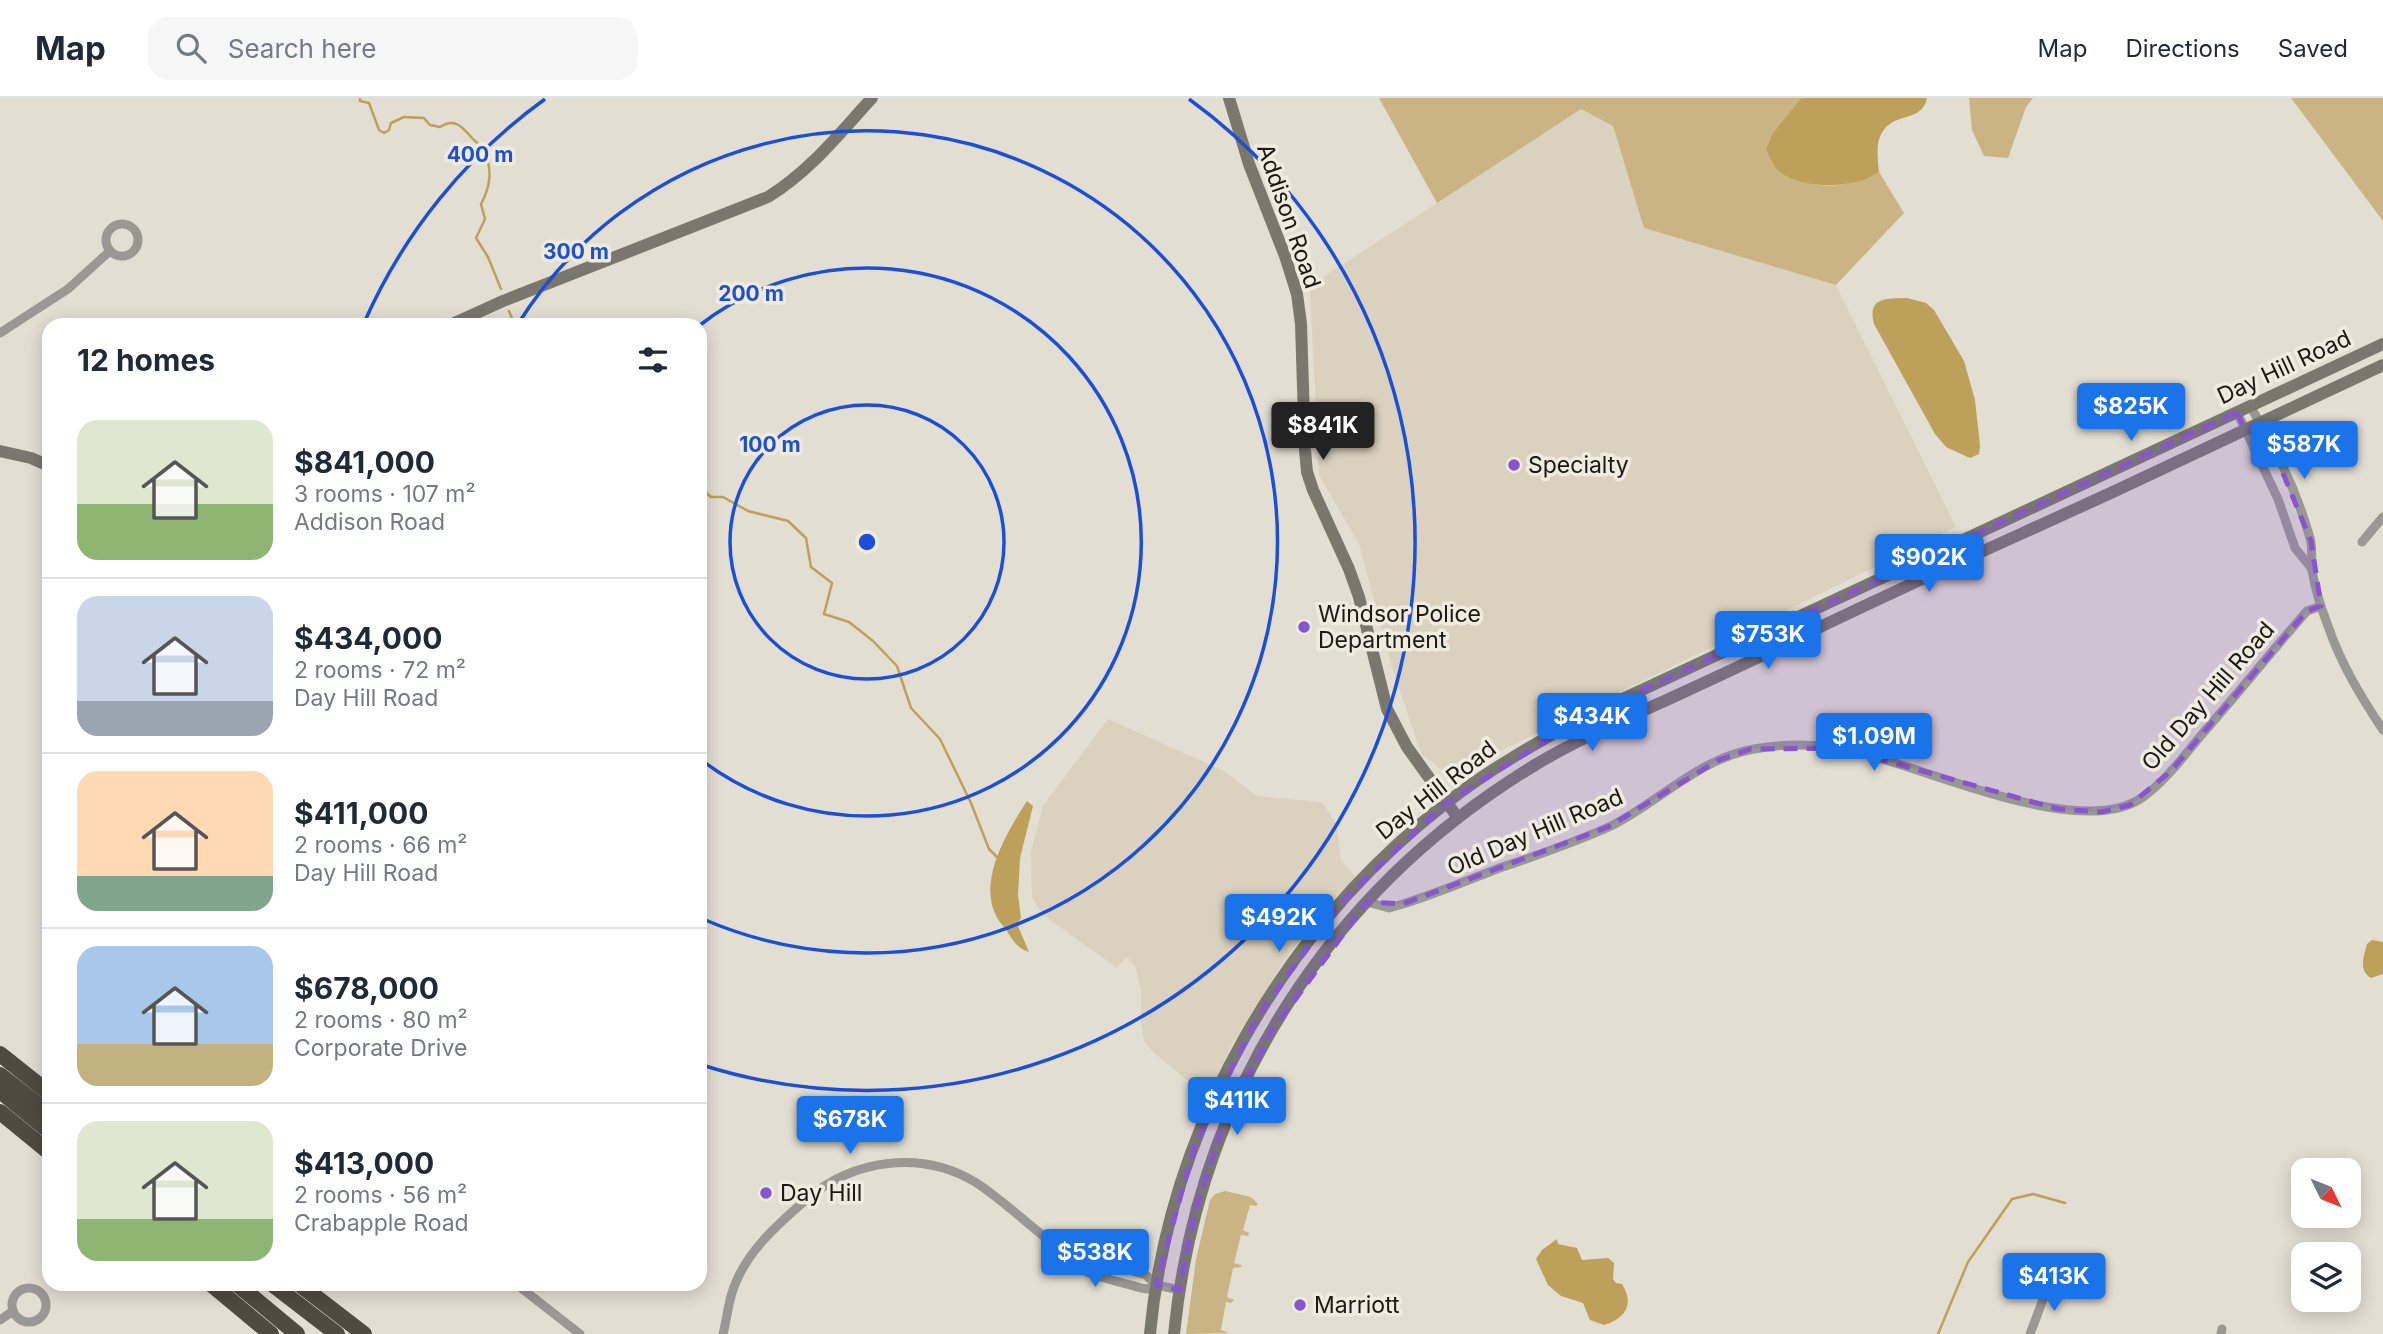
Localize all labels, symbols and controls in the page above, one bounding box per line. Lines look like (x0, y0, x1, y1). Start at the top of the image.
search box (148, 17, 638, 80)
text: Map (35, 28, 106, 68)
icon: search (172, 29, 210, 67)
text: Search here (228, 33, 376, 64)
text: Map (2038, 34, 2087, 63)
text: Directions (2125, 34, 2240, 63)
text: Saved (2278, 34, 2348, 63)
street label: Addison Road (1251, 140, 1327, 292)
text: 400 m (447, 142, 513, 167)
text: 300 m (543, 239, 609, 264)
text: 200 m (718, 281, 784, 306)
street label: Day Hill Road (2213, 324, 2355, 410)
icon: filters (634, 341, 672, 379)
text: 12 homes (77, 342, 215, 378)
pin: $825K (2082, 384, 2180, 443)
text: $825K (2093, 392, 2169, 420)
pin: $841K (1274, 402, 1372, 462)
text: $841K (1287, 411, 1359, 439)
pin: $587K (2255, 422, 2353, 481)
text: $587K (2267, 430, 2341, 458)
text: 100 m (739, 432, 801, 457)
text: $841,000 (294, 444, 435, 480)
icon: home (133, 448, 217, 532)
place label: Specialty (1528, 451, 1629, 479)
marker: Specialty (1506, 457, 1522, 473)
text: 3 rooms · 107 m² (294, 480, 476, 508)
text: Addison Road (294, 508, 445, 536)
centre of rings (855, 530, 879, 554)
pin: $902K (1880, 534, 1978, 594)
text: $902K (1891, 543, 1967, 571)
place label: Windsor Police Department (1318, 600, 1481, 654)
pin: $753K (1719, 612, 1817, 671)
street label: Old Day Hill Road (2136, 616, 2280, 776)
marker: Windsor Police Department (1296, 619, 1312, 635)
text: $434,000 (294, 620, 442, 656)
text: $753K (1731, 620, 1805, 648)
icon: home (133, 624, 217, 708)
text: 2 rooms · 72 m² (294, 656, 466, 684)
text: Day Hill Road (294, 684, 438, 712)
pin: $434K (1543, 694, 1641, 753)
text: $434K (1553, 702, 1631, 730)
pin: $1.09M (1817, 714, 1931, 773)
text: $1.09M (1832, 722, 1916, 750)
street label: Day Hill Road (1371, 735, 1501, 845)
street label: Old Day Hill Road (1443, 782, 1627, 882)
text: $411,000 (294, 795, 429, 831)
icon: home (133, 799, 217, 883)
text: 2 rooms · 66 m² (294, 831, 468, 859)
text: Day Hill Road (294, 859, 438, 887)
pin: $492K (1230, 894, 1328, 954)
text: $492K (1241, 903, 1317, 931)
text: $678,000 (294, 970, 439, 1006)
icon: home (133, 974, 217, 1058)
text: 2 rooms · 80 m² (294, 1006, 468, 1034)
text: Corporate Drive (294, 1034, 467, 1062)
pin: $411K (1188, 1077, 1286, 1137)
text: $411K (1204, 1086, 1270, 1114)
pin: $678K (801, 1096, 899, 1156)
text: $678K (813, 1105, 887, 1133)
text: $413,000 (294, 1145, 434, 1181)
icon: home (133, 1149, 217, 1233)
north arrow (2291, 1158, 2361, 1228)
map controls (2291, 1158, 2361, 1312)
place label: Day Hill (780, 1179, 862, 1207)
text: 2 rooms · 56 m² (294, 1181, 467, 1209)
marker: Day Hill (758, 1185, 774, 1201)
text: Crabapple Road (294, 1209, 469, 1237)
pin: $538K (1046, 1230, 1144, 1289)
text: $538K (1057, 1238, 1133, 1266)
button: layers (2291, 1242, 2361, 1312)
pin: $413K (2005, 1254, 2103, 1313)
text: $413K (2018, 1262, 2090, 1290)
place label: Marriott (1314, 1291, 1400, 1319)
marker: Marriott (1292, 1297, 1308, 1313)

